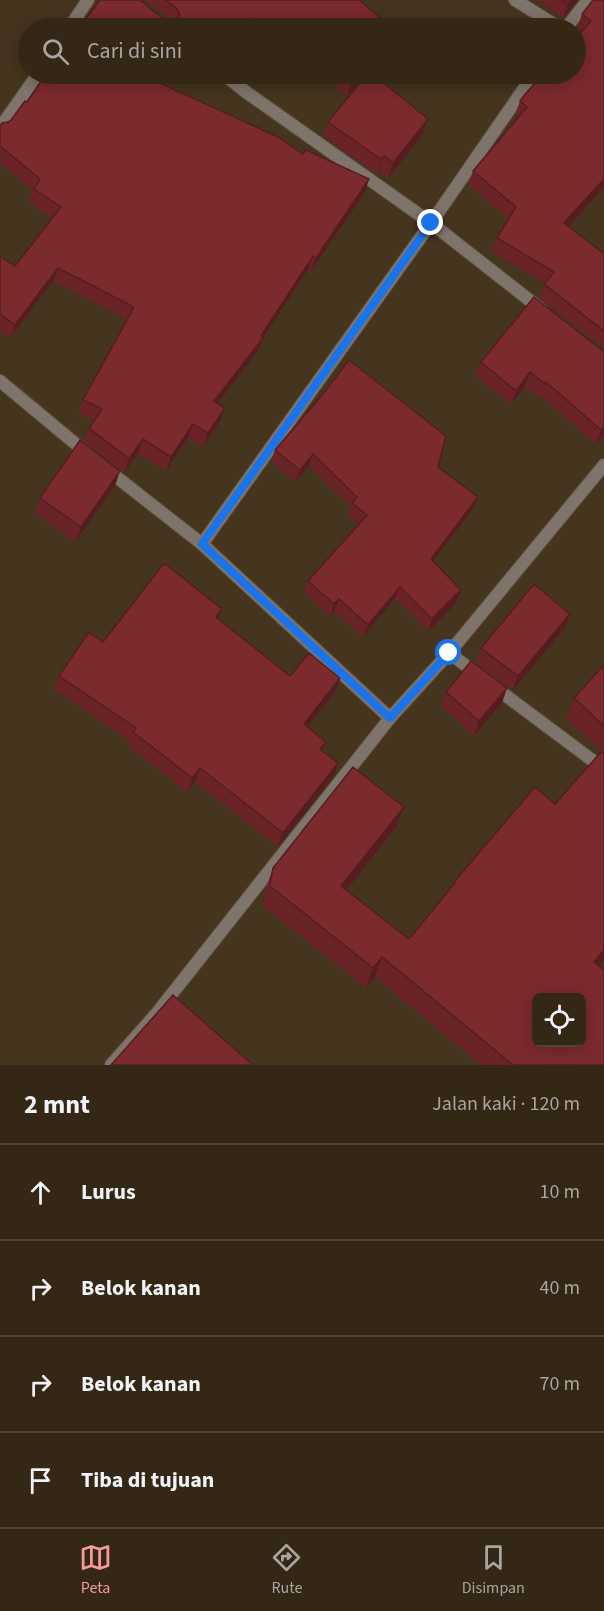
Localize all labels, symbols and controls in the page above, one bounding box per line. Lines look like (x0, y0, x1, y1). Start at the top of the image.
search box (18, 18, 586, 84)
icon: search (39, 35, 72, 68)
text: Cari di sini (87, 35, 182, 67)
route end (417, 209, 443, 235)
route start (435, 639, 461, 665)
map controls (532, 993, 586, 1047)
button: locate (532, 993, 586, 1047)
text: 2 mnt (24, 1086, 90, 1123)
text: Jalan kaki · 120 m (432, 1090, 580, 1118)
icon: ahead (24, 1176, 57, 1209)
text: Lurus (81, 1176, 136, 1208)
text: 10 m (540, 1178, 580, 1206)
icon: right (24, 1272, 57, 1305)
text: Belok kanan (81, 1272, 201, 1304)
text: 40 m (540, 1274, 580, 1302)
icon: right (24, 1368, 57, 1401)
text: Belok kanan (81, 1368, 201, 1400)
text: 70 m (540, 1370, 580, 1398)
icon: arrive (24, 1464, 57, 1497)
text: Tiba di tujuan (81, 1464, 214, 1496)
tab: Peta (79, 1541, 112, 1599)
tab: Rute (270, 1541, 303, 1599)
tab: Disimpan (462, 1541, 525, 1599)

